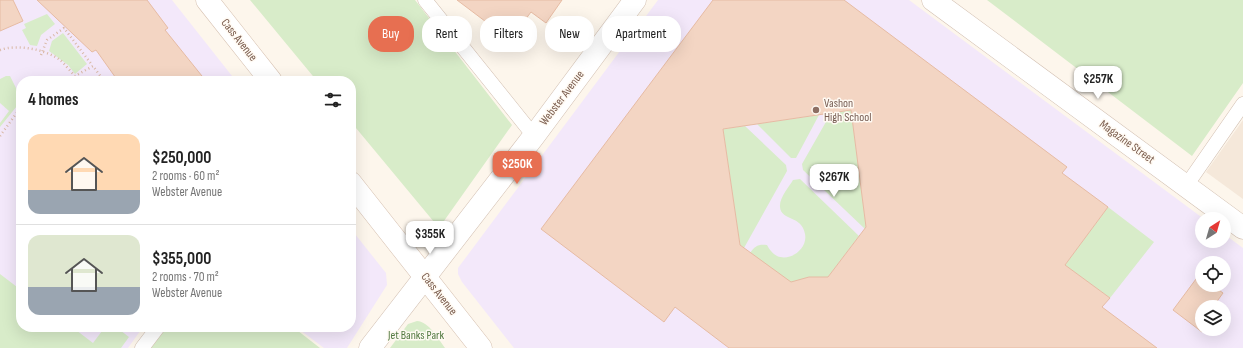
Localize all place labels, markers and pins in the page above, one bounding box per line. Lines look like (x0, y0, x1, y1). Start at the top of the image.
pin: $257K (1070, 66, 1126, 100)
place label: Vashon High School (824, 96, 871, 125)
marker: Vashon High School (811, 105, 821, 115)
pin: $250K (489, 151, 545, 185)
pin: $267K (806, 164, 862, 198)
pin: $355K (402, 221, 458, 255)

